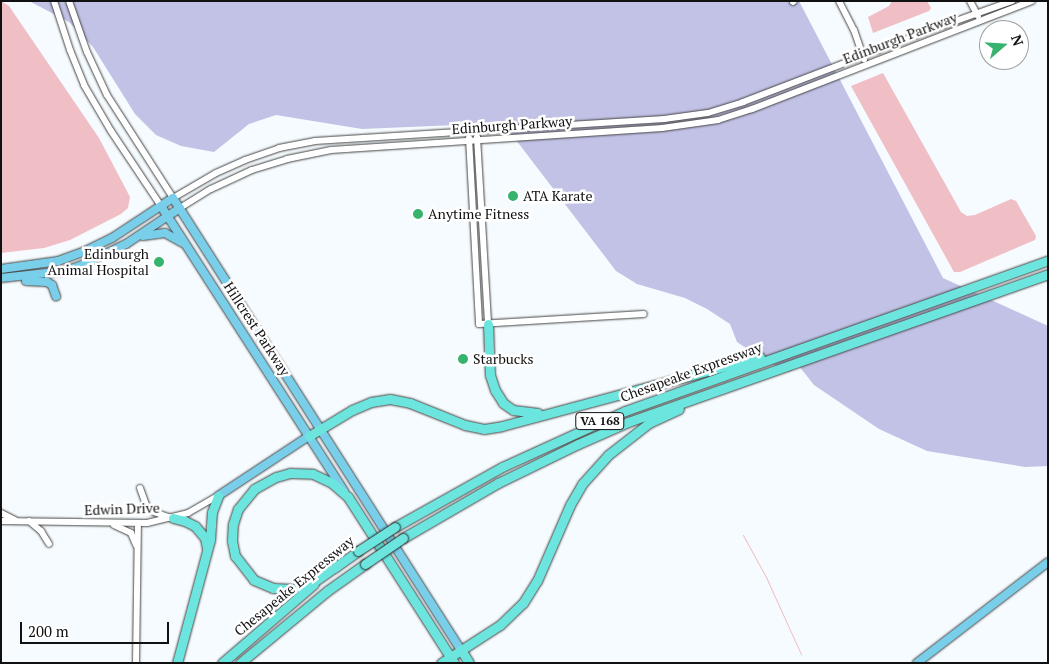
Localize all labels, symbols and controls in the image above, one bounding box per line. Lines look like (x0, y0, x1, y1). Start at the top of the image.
street label: Edinburgh Parkway (841, 9, 959, 67)
north arrow (979, 20, 1029, 70)
text: N (1007, 32, 1028, 48)
street label: Edinburgh Parkway (451, 112, 573, 138)
place label: ATA Karate (523, 188, 593, 204)
marker: ATA Karate (507, 190, 519, 202)
place label: Anytime Fitness (428, 206, 529, 222)
marker: Anytime Fitness (412, 208, 424, 220)
place label: Edinburgh Animal Hospital (48, 246, 149, 278)
marker: Edinburgh Animal Hospital (153, 256, 165, 268)
street label: Hillcrest Parkway (220, 279, 294, 379)
street label: Chesapeake Expressway (618, 339, 764, 405)
place label: Starbucks (473, 351, 534, 367)
marker: Starbucks (457, 353, 469, 365)
road number: VA 168 (575, 412, 625, 431)
street label: Edwin Drive (84, 499, 160, 519)
street label: Chesapeake Expressway (231, 533, 357, 639)
scale bar (22, 612, 171, 644)
text: 200 m (28, 621, 69, 641)

